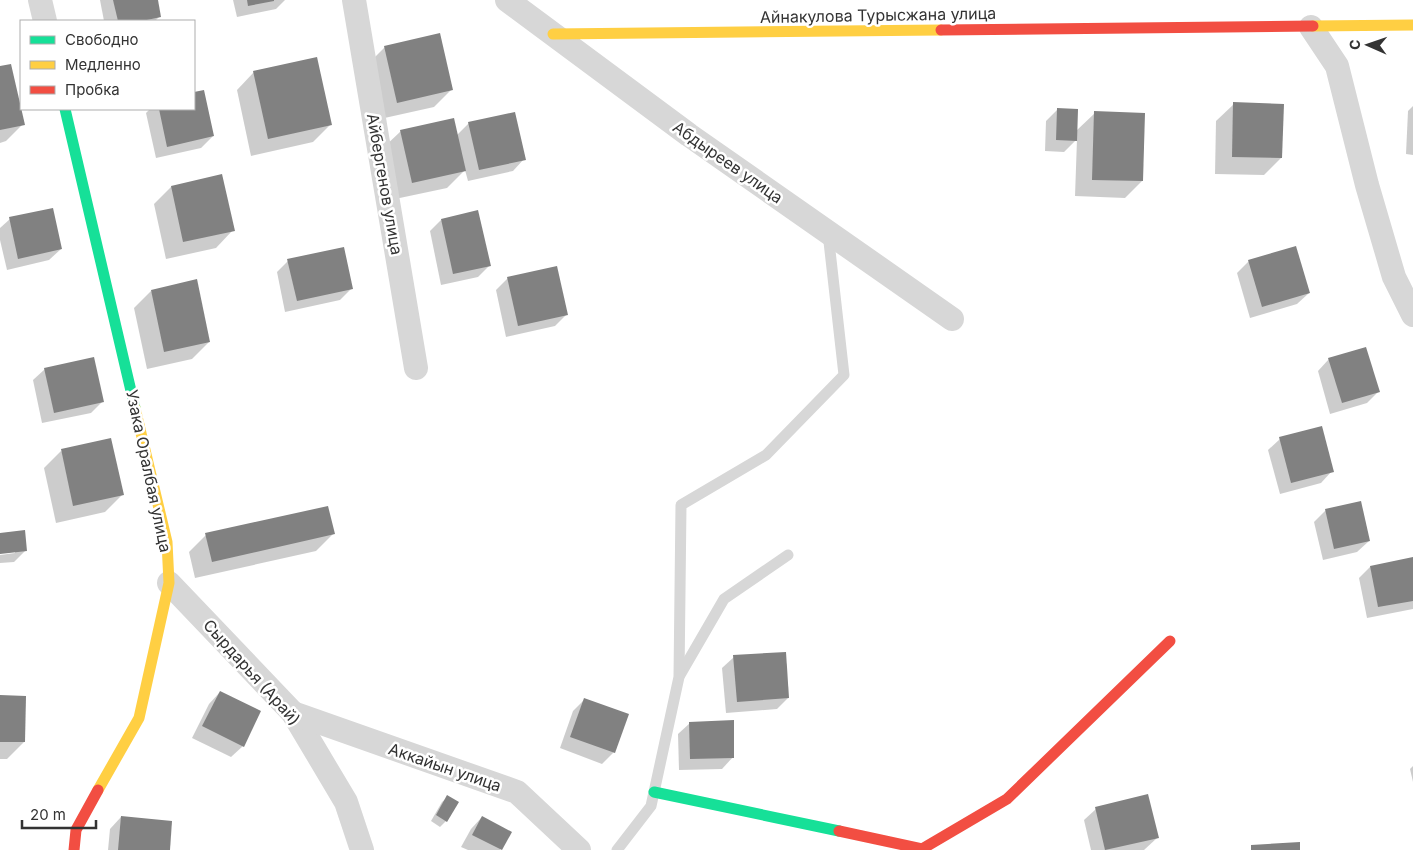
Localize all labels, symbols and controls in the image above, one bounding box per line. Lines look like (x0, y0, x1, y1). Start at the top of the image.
street label: Айнакулова Турысжана улица (760, 3, 996, 27)
legend (20, 20, 195, 110)
north arrow (1343, 20, 1393, 70)
text: Свободно (65, 30, 139, 49)
text: С (1346, 39, 1363, 50)
text: Медленно (65, 55, 141, 74)
text: Пробка (65, 80, 120, 99)
street label: Айбергенов улица (363, 112, 407, 256)
street label: Абдыреев улица (669, 117, 787, 207)
street label: Узака Оралбая улица (122, 388, 176, 554)
street label: Сырдарья (Арай) (199, 615, 305, 729)
street label: Аккайын улица (386, 738, 504, 796)
scale bar (22, 798, 96, 830)
text: 20 m (30, 805, 66, 824)

